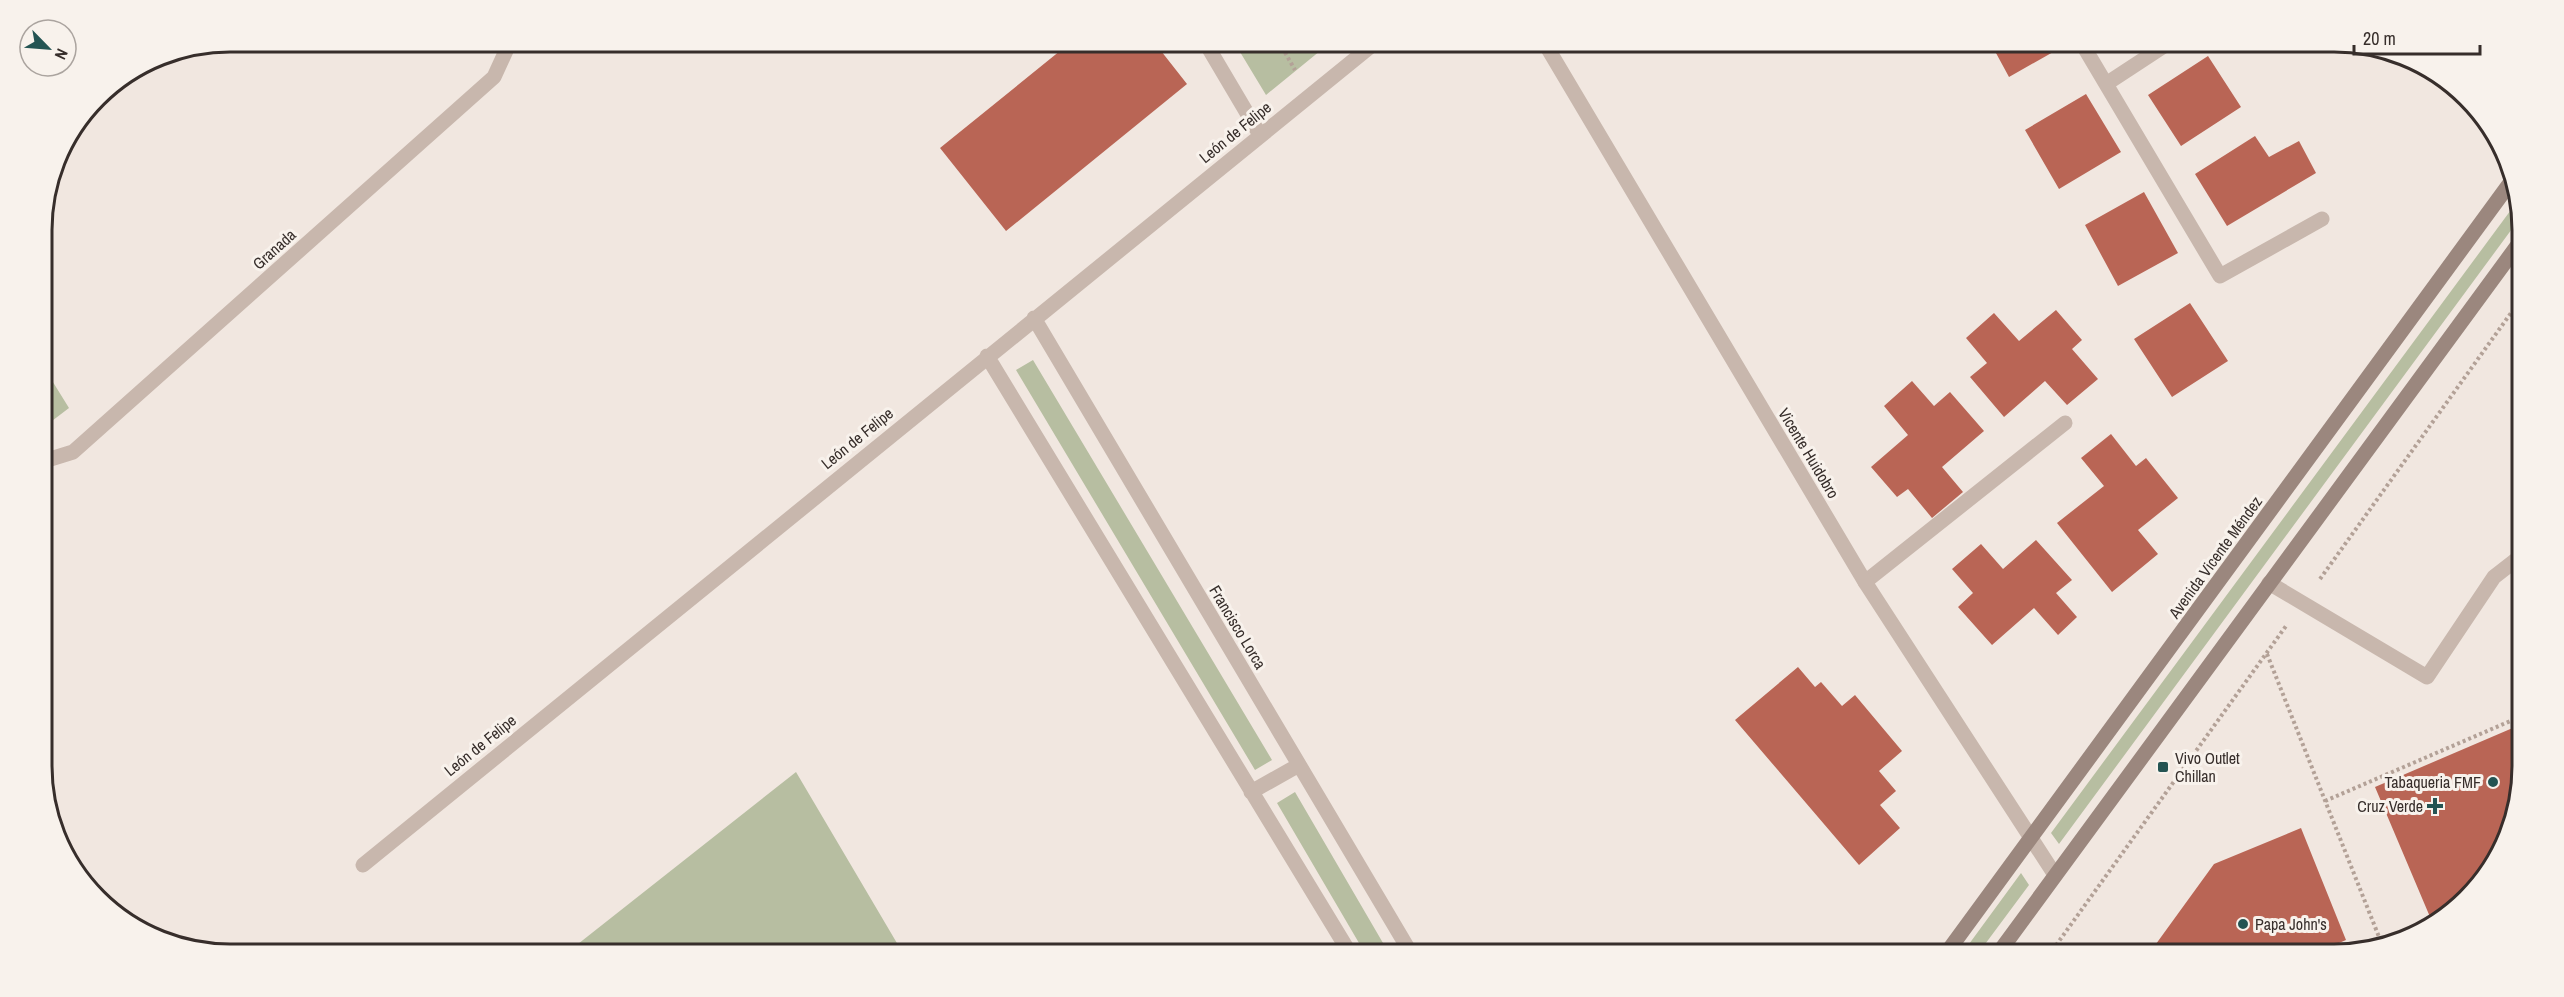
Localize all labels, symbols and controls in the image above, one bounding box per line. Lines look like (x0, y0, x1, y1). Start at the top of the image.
north arrow (18, 18, 78, 78)
scale bar (2354, 18, 2480, 56)
text: 20 m (2363, 26, 2396, 51)
text: N (50, 45, 74, 63)
street label: León de Felipe (1194, 96, 1276, 168)
street label: Granada (248, 223, 301, 274)
street label: León de Felipe (816, 402, 898, 474)
street label: Vicente Huidobro (1773, 404, 1845, 502)
street label: Avenida Vicente Méndez (2163, 491, 2267, 623)
street label: Francisco Lorca (1204, 581, 1272, 674)
street label: León de Felipe (439, 709, 521, 781)
place label: Vivo Outlet Chillan (2175, 747, 2240, 787)
marker: Vivo Outlet Chillan (2156, 760, 2170, 774)
place label: Tabaqueria FMF (2384, 771, 2481, 793)
marker: Tabaqueria FMF (2486, 775, 2500, 789)
place label: Cruz Verde (2357, 795, 2423, 817)
marker: Cruz Verde (2428, 799, 2442, 813)
place label: Papa John's (2255, 913, 2327, 935)
marker: Papa John's (2236, 917, 2250, 931)

